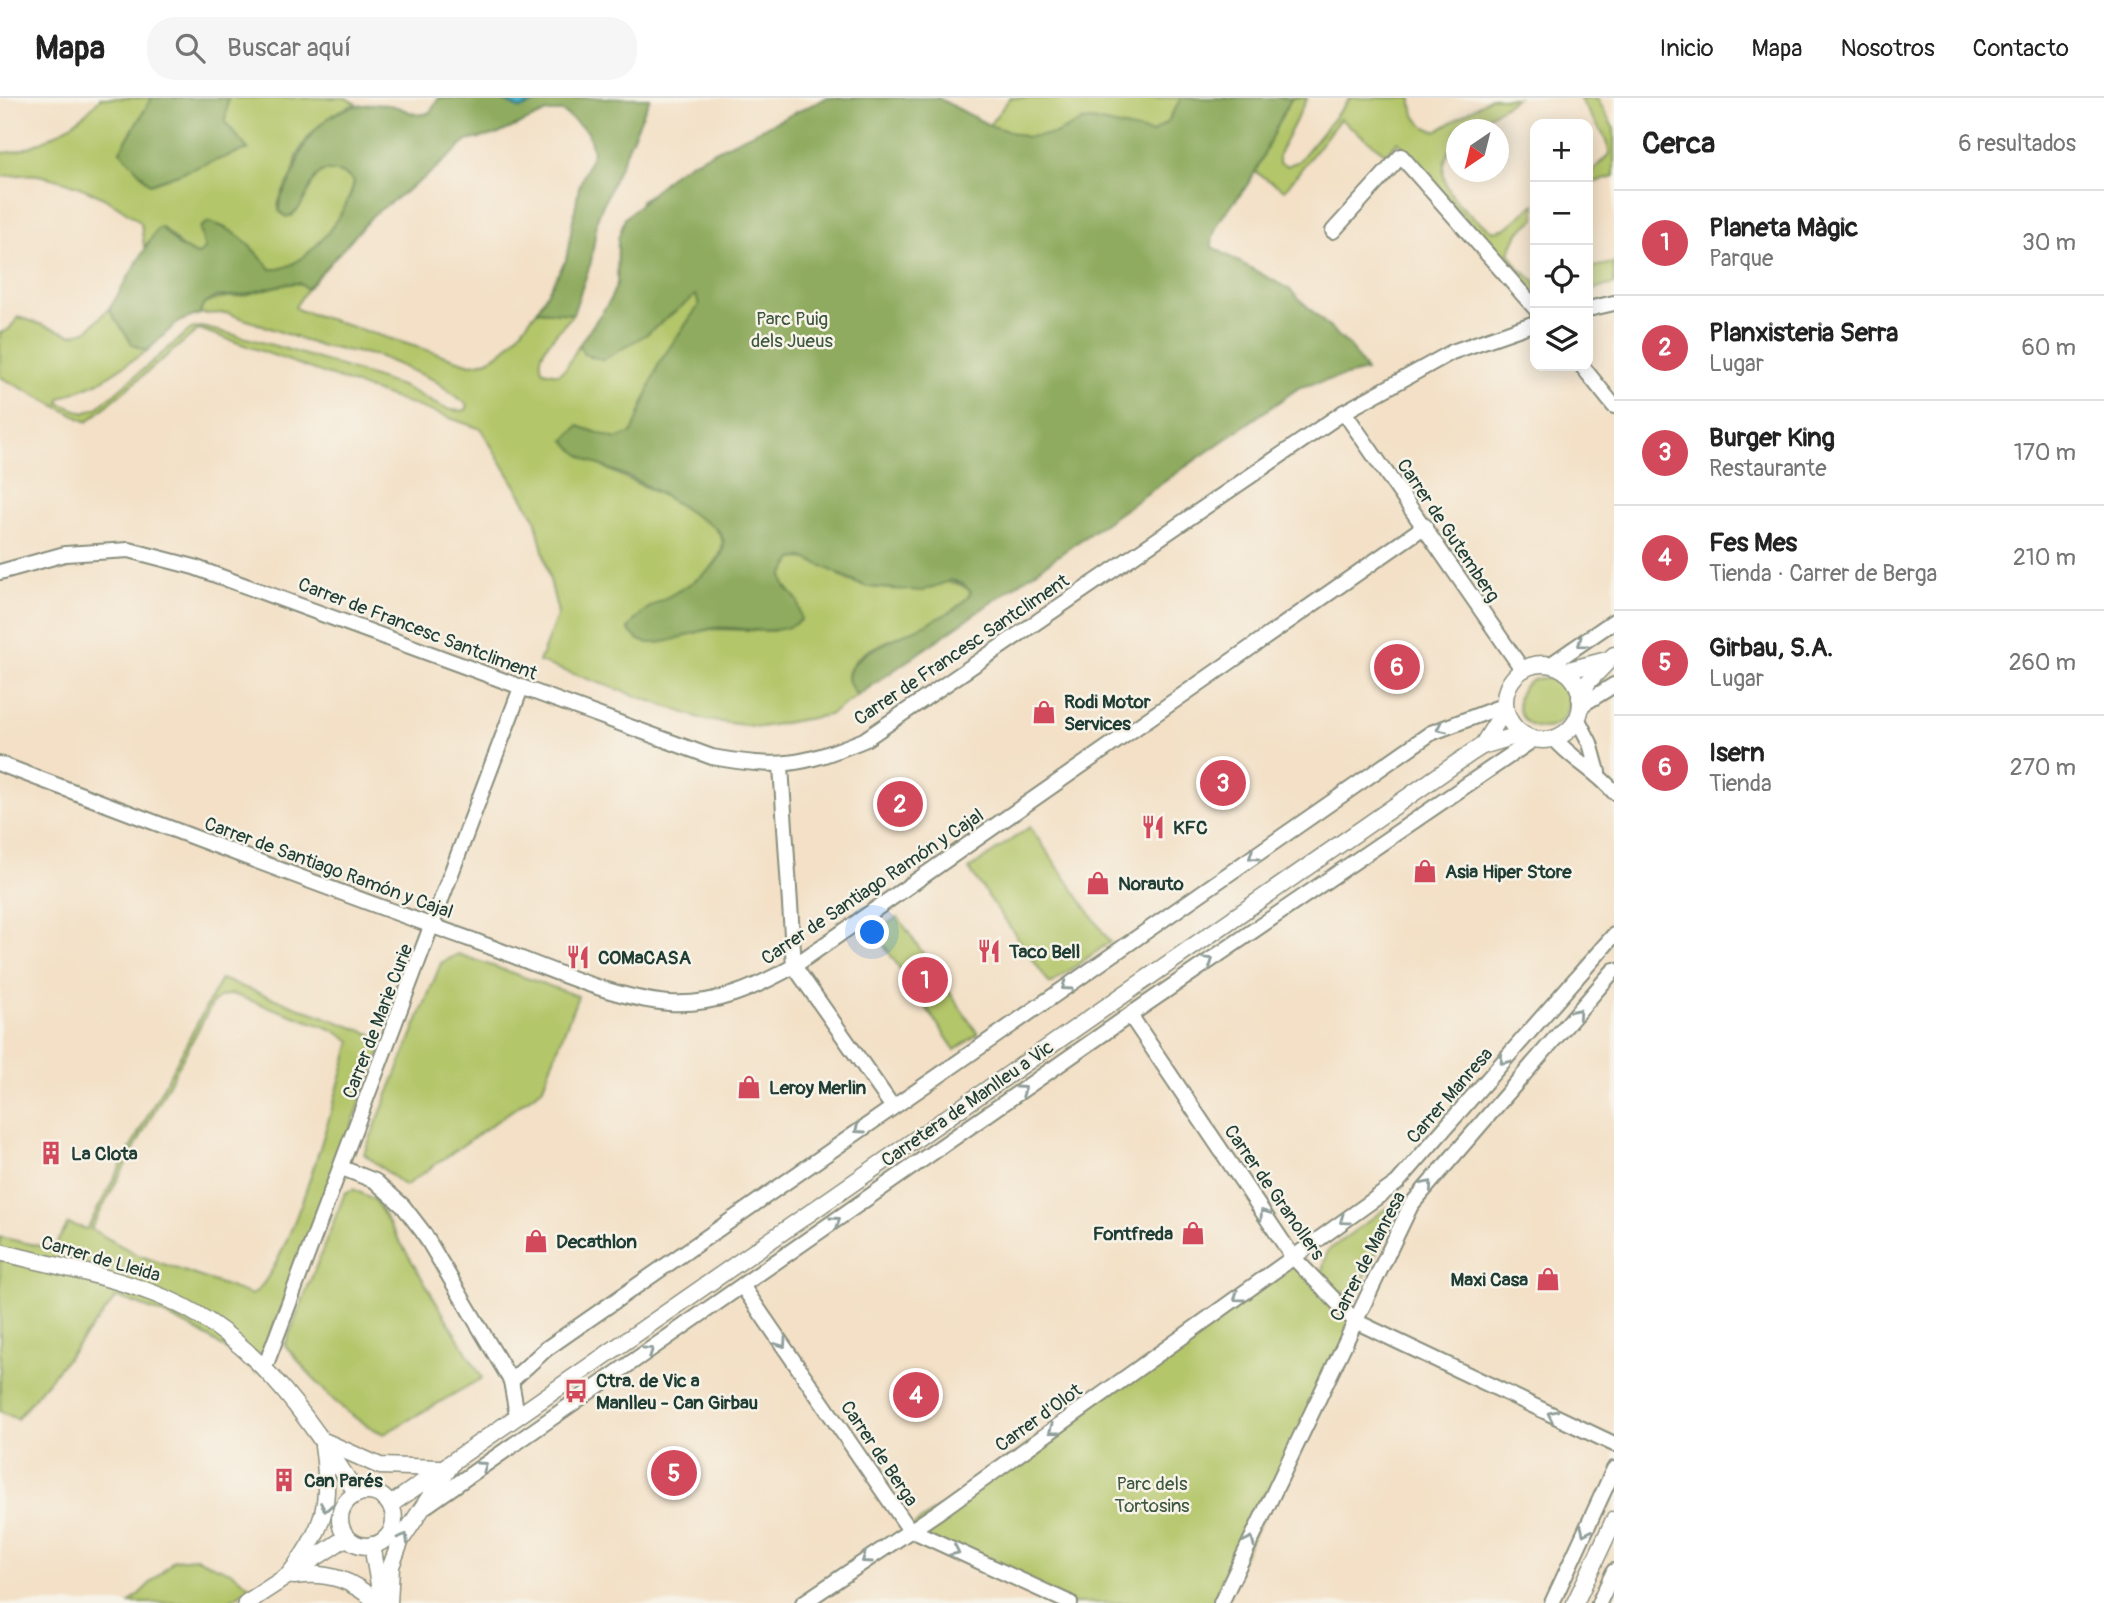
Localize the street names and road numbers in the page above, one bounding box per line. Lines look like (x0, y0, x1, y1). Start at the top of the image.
street label: Carrer de Gutemberg (1391, 454, 1505, 607)
street label: Carrer de Francesc Santcliment (849, 569, 1074, 731)
street label: Carrer de Francesc Santcliment (295, 572, 541, 686)
street label: Carrer de Santiago Ramón y Cajal (757, 803, 988, 970)
street label: Carrer de Santiago Ramón y Cajal (201, 812, 456, 924)
street label: Carrer de Marie Curie (337, 940, 419, 1102)
street label: Carretera de Manlleu a Vic (877, 1035, 1059, 1172)
street label: Carrer Manresa (1401, 1042, 1498, 1149)
street label: Carrer de Granollers (1219, 1120, 1330, 1265)
street label: Carrer de Manresa (1325, 1187, 1411, 1326)
street label: Carrer de Lleida (38, 1230, 163, 1288)
street label: Carrer d'Olot (990, 1378, 1087, 1457)
street label: Carrer de Berga (835, 1396, 923, 1511)

